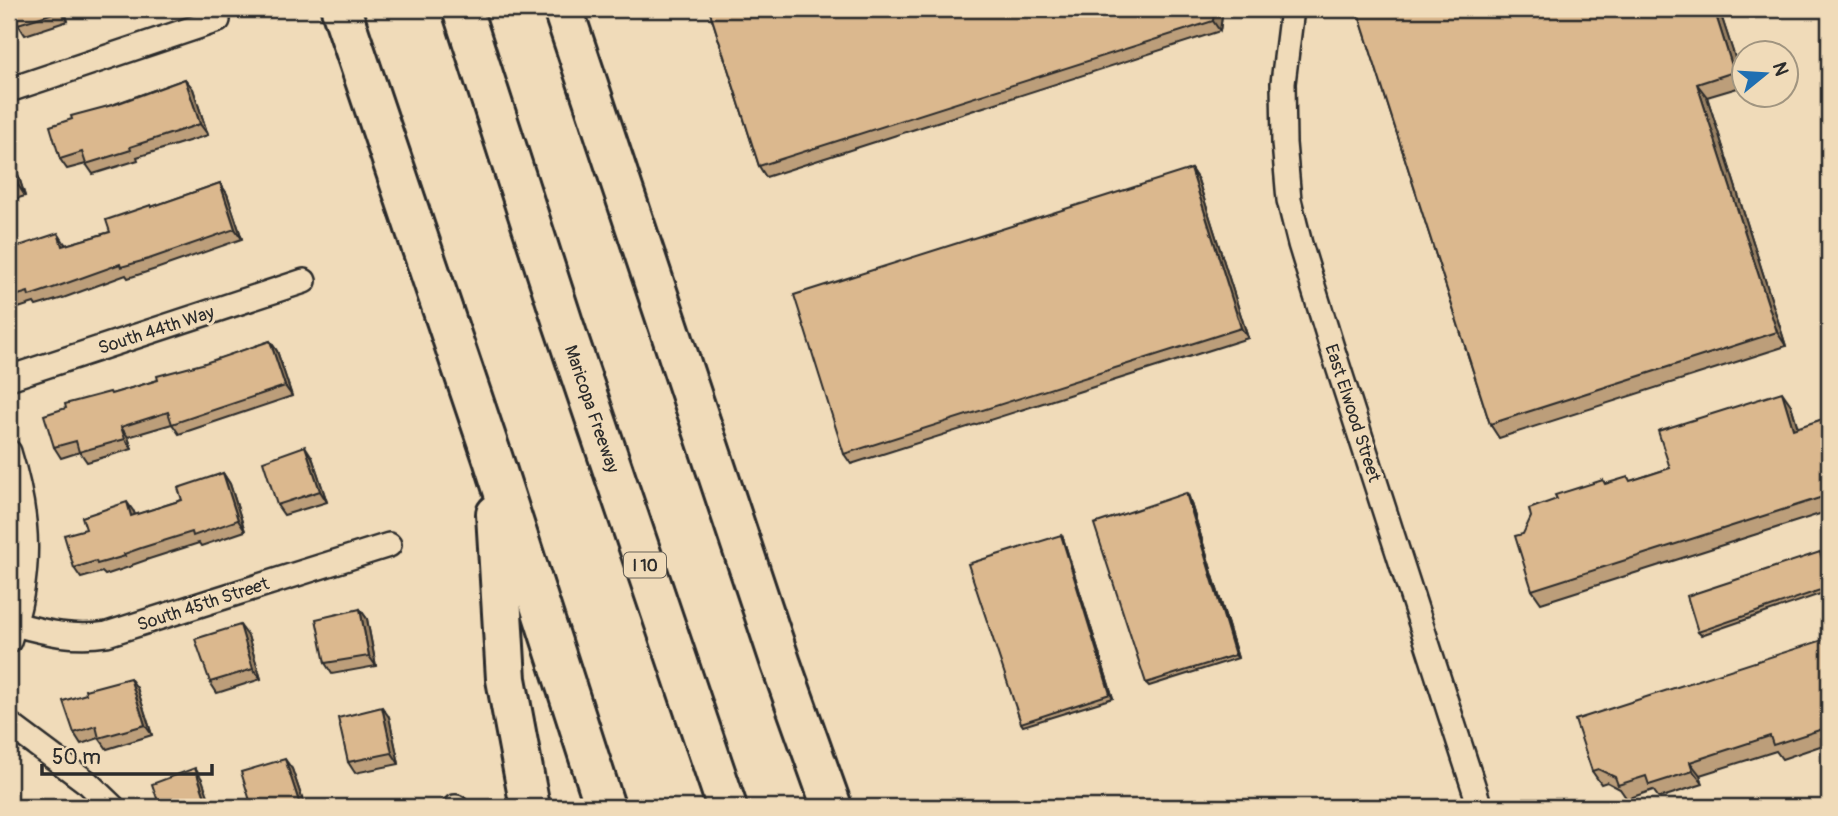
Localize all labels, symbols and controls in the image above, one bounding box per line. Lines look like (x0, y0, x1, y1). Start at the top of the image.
north arrow (1730, 38, 1800, 108)
text: N (1767, 59, 1794, 79)
street label: South 44th Way (95, 301, 217, 360)
street label: East Elwood Street (1319, 341, 1386, 486)
street label: Maricopa Freeway (559, 342, 624, 476)
road number: I 10 (624, 552, 666, 578)
street label: South 45th Street (134, 572, 273, 637)
scale bar (42, 732, 212, 776)
text: 50 m (52, 744, 101, 771)

